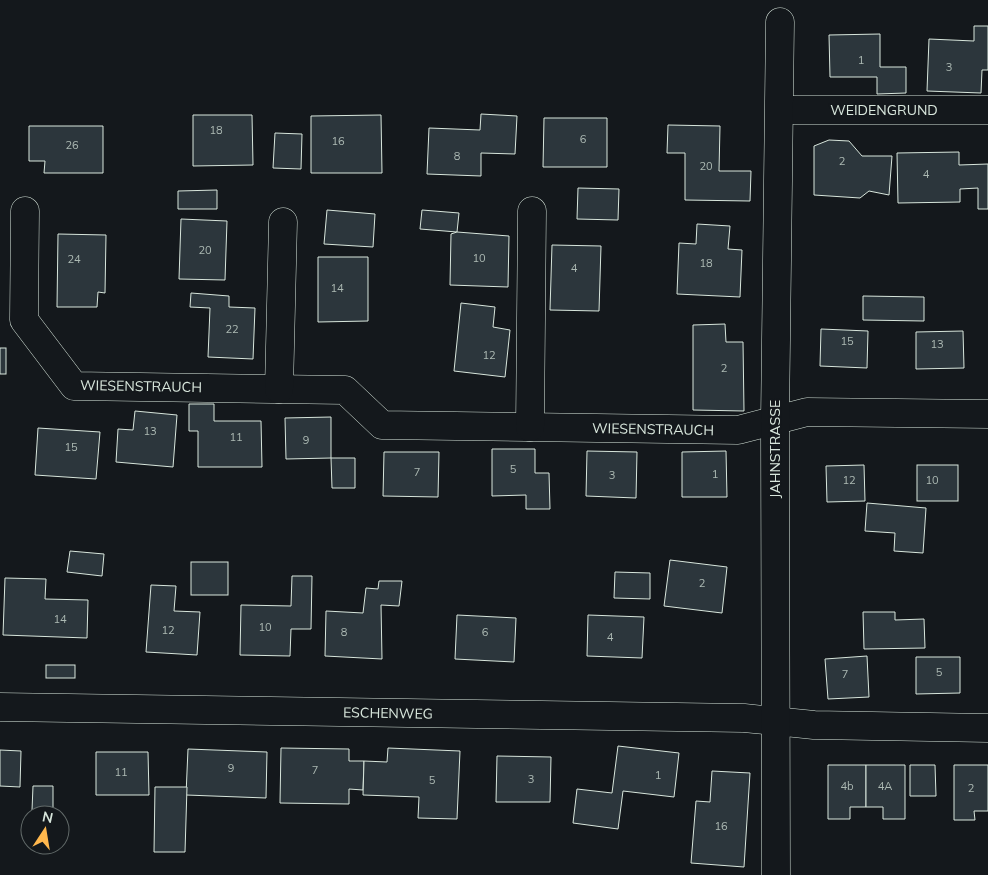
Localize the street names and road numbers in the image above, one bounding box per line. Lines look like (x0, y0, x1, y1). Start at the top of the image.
street label: WEIDENGRUND (830, 101, 938, 119)
street label: WIESENSTRAUCH (80, 376, 202, 396)
street label: JAHNSTRASSE (766, 400, 784, 498)
street label: WIESENSTRAUCH (592, 419, 714, 439)
street label: ESCHENWEG (343, 703, 433, 723)

